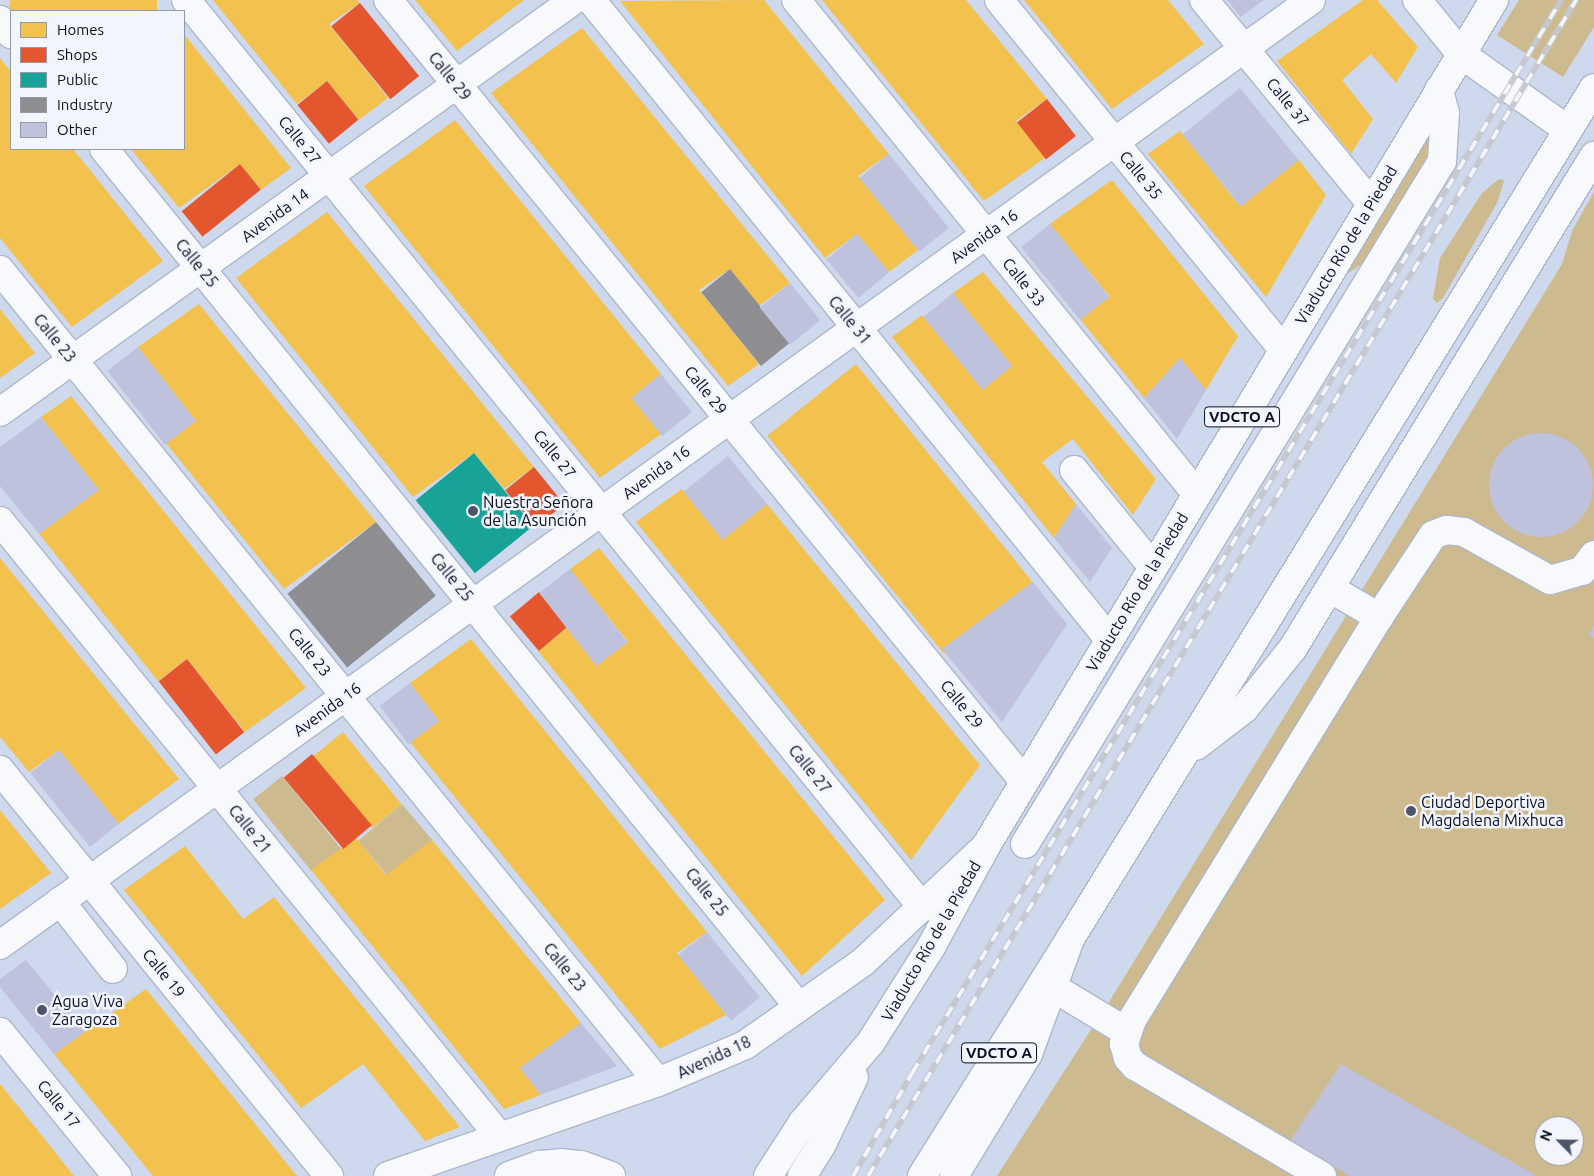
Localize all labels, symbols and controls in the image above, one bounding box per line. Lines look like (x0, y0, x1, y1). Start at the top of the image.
legend (10, 10, 185, 150)
text: Homes (57, 21, 104, 38)
text: Shops (57, 46, 98, 63)
street label: Calle 29 (425, 48, 475, 104)
text: Public (57, 71, 98, 88)
street label: Calle 37 (1263, 74, 1313, 130)
text: Industry (57, 96, 112, 113)
street label: Calle 27 (275, 112, 325, 168)
text: Other (57, 121, 97, 138)
street label: Calle 35 (1116, 147, 1166, 203)
street label: Viaducto Río de la Piedad (1291, 162, 1401, 328)
street label: Avenida 14 (237, 184, 313, 246)
street label: Avenida 16 (946, 205, 1022, 267)
street label: Calle 25 (172, 235, 222, 291)
street label: Calle 33 (999, 254, 1049, 310)
street label: Calle 31 (825, 292, 875, 348)
street label: Calle 23 (30, 310, 80, 366)
street label: Calle 29 (681, 362, 731, 418)
road number: VDCTO A (1203, 404, 1281, 430)
street label: Calle 27 (530, 426, 580, 482)
street label: Avenida 16 (618, 441, 694, 503)
place label: Nuestra Señora de la Asunción (483, 492, 594, 530)
marker: Nuestra Señora de la Asunción (467, 505, 479, 517)
street label: Viaducto Río de la Piedad (1082, 509, 1192, 675)
street label: Calle 25 (427, 549, 477, 605)
street label: Calle 23 (285, 624, 335, 680)
street label: Calle 29 (937, 676, 987, 732)
street label: Avenida 16 (289, 678, 365, 740)
street label: Calle 27 (785, 741, 835, 797)
place label: Ciudad Deportiva Magdalena Mixhuca (1421, 792, 1564, 830)
street label: Calle 21 (225, 801, 275, 857)
marker: Ciudad Deportiva Magdalena Mixhuca (1405, 805, 1417, 817)
street label: Viaducto Río de la Piedad (877, 857, 985, 1025)
street label: Calle 25 (682, 864, 732, 920)
street label: Calle 23 (540, 939, 590, 995)
street label: Calle 19 (139, 945, 189, 1001)
place label: Agua Viva Zaragoza (52, 991, 123, 1029)
marker: Agua Viva Zaragoza (36, 1004, 48, 1016)
street label: Avenida 18 (674, 1032, 754, 1082)
road number: VDCTO A (960, 1040, 1038, 1066)
street label: Calle 17 (34, 1076, 84, 1132)
north arrow (1534, 1116, 1584, 1166)
text: N (1537, 1128, 1556, 1143)

